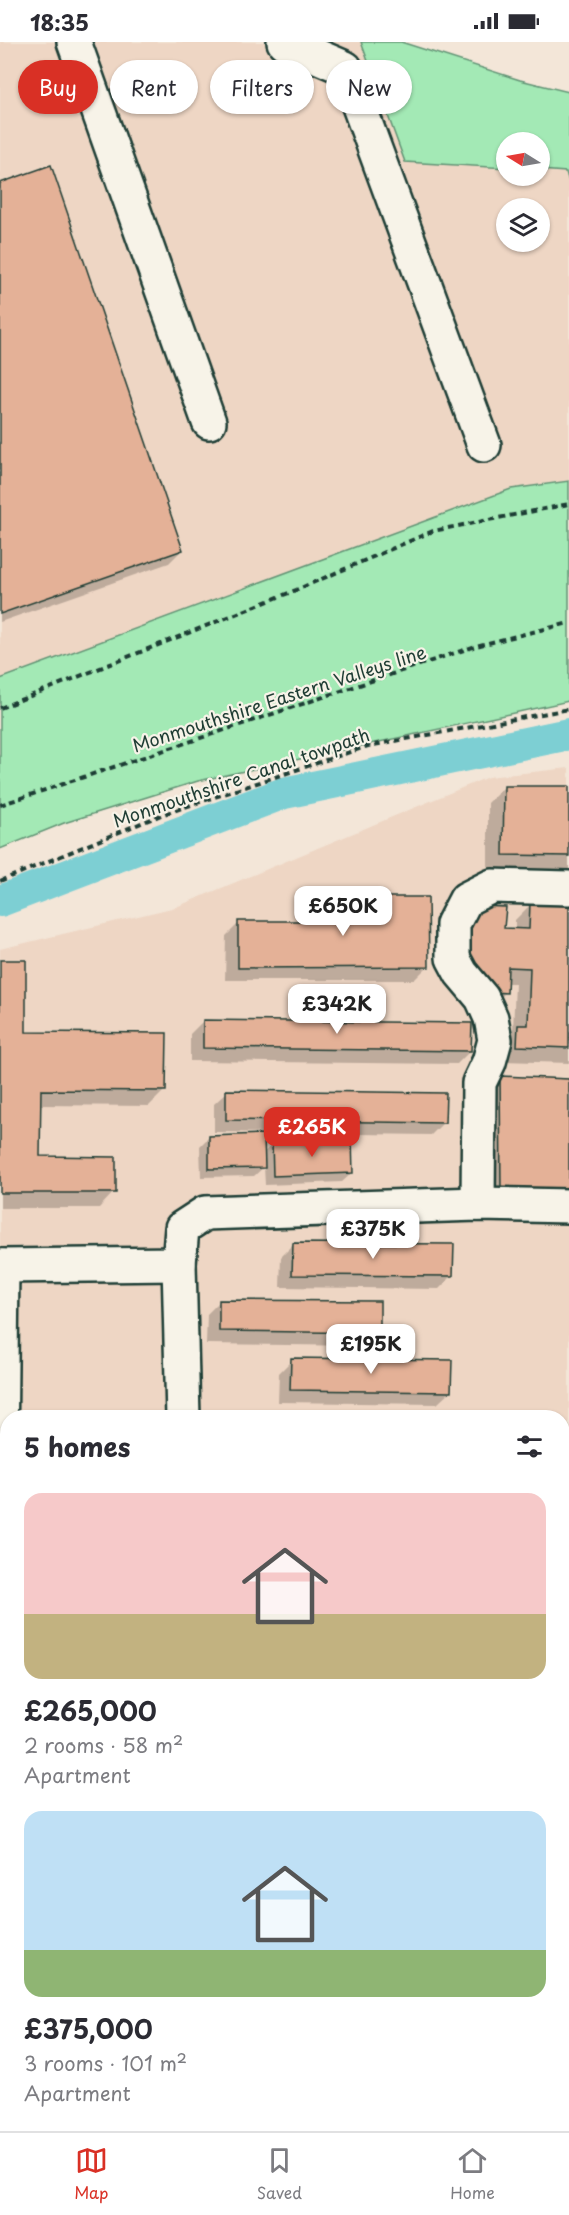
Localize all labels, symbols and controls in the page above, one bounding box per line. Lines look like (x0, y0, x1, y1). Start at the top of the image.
text: 18:35 (30, 5, 89, 38)
chip: Buy (18, 60, 98, 114)
chip: Rent (110, 60, 198, 114)
chip: Filters (210, 60, 314, 114)
chip: New (326, 60, 412, 114)
north arrow (496, 132, 550, 186)
map controls (496, 132, 550, 252)
button: layers (496, 198, 550, 252)
street label: Monmouthshire Eastern Valleys line (129, 638, 429, 758)
street label: Monmouthshire Canal towpath (109, 720, 373, 834)
pin: £650K (301, 886, 385, 937)
text: £650K (308, 890, 378, 920)
pin: £342K (295, 984, 379, 1035)
text: £342K (302, 988, 372, 1018)
pin: £265K (270, 1107, 354, 1158)
text: £265K (278, 1111, 346, 1141)
pin: £375K (331, 1209, 415, 1260)
text: £375K (340, 1213, 406, 1243)
pin: £195K (329, 1324, 413, 1375)
text: £195K (340, 1328, 402, 1358)
text: 5 homes (24, 1427, 130, 1466)
icon: filters (513, 1430, 546, 1463)
icon: home (231, 1532, 339, 1640)
text: £265,000 (24, 1691, 157, 1730)
text: 2 rooms · 58 m² (24, 1730, 183, 1760)
text: Apartment (24, 1760, 131, 1790)
icon: home (231, 1850, 339, 1958)
text: £375,000 (24, 2009, 153, 2048)
text: 3 rooms · 101 m² (24, 2048, 187, 2078)
text: Apartment (24, 2078, 131, 2108)
tab: Map (74, 2144, 108, 2204)
tab: Saved (257, 2144, 302, 2204)
tab: Home (450, 2144, 495, 2204)

